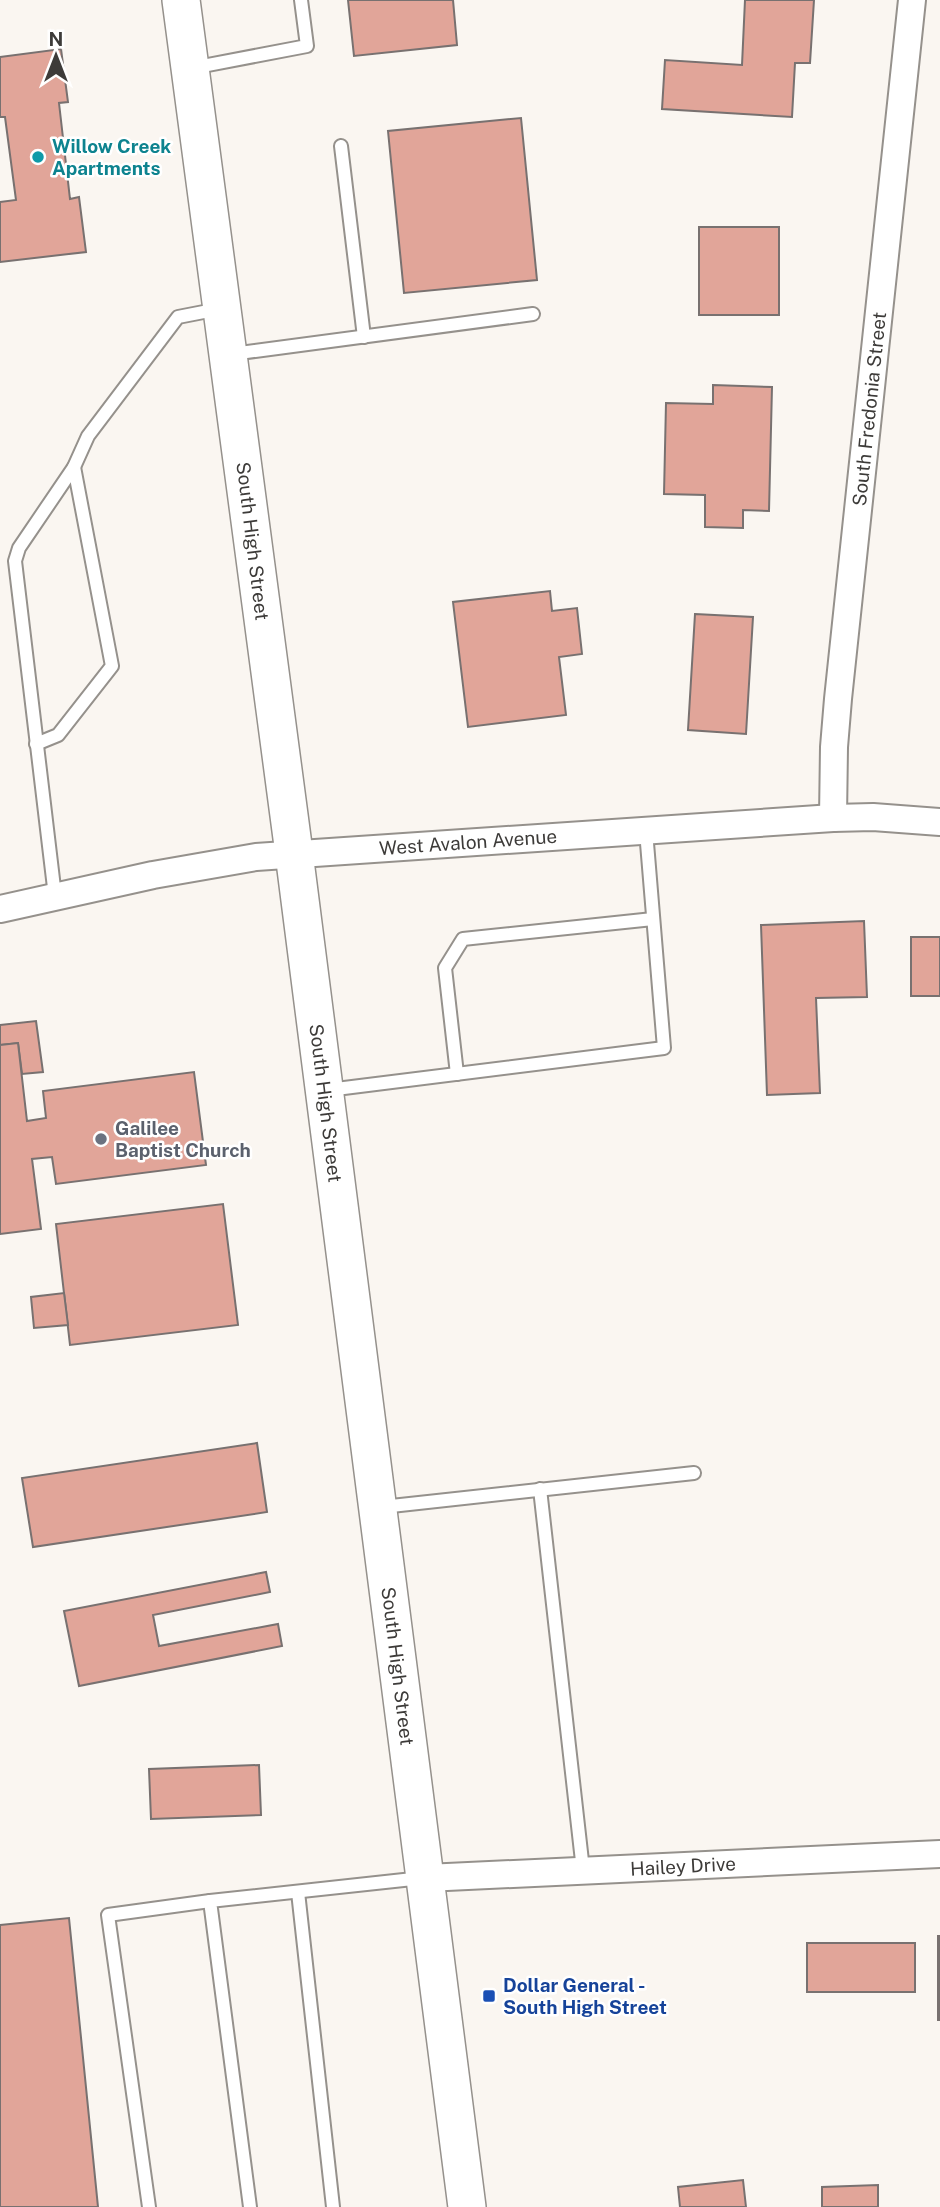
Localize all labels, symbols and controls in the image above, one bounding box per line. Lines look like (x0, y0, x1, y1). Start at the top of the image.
north arrow (21, 21, 91, 91)
text: N (49, 28, 63, 50)
place label: Willow Creek Apartments (52, 135, 171, 179)
marker: Willow Creek Apartments (30, 149, 46, 165)
street label: South Fredonia Street (848, 311, 890, 507)
street label: South High Street (232, 460, 274, 622)
street label: West Avalon Avenue (378, 825, 558, 859)
street label: South High Street (305, 1022, 347, 1184)
place label: Galilee Baptist Church (115, 1117, 251, 1161)
marker: Galilee Baptist Church (93, 1131, 109, 1147)
street label: South High Street (377, 1585, 419, 1747)
street label: Hailey Drive (630, 1852, 736, 1880)
place label: Dollar General - South High Street (503, 1974, 667, 2018)
marker: Dollar General - South High Street (481, 1988, 497, 2004)

